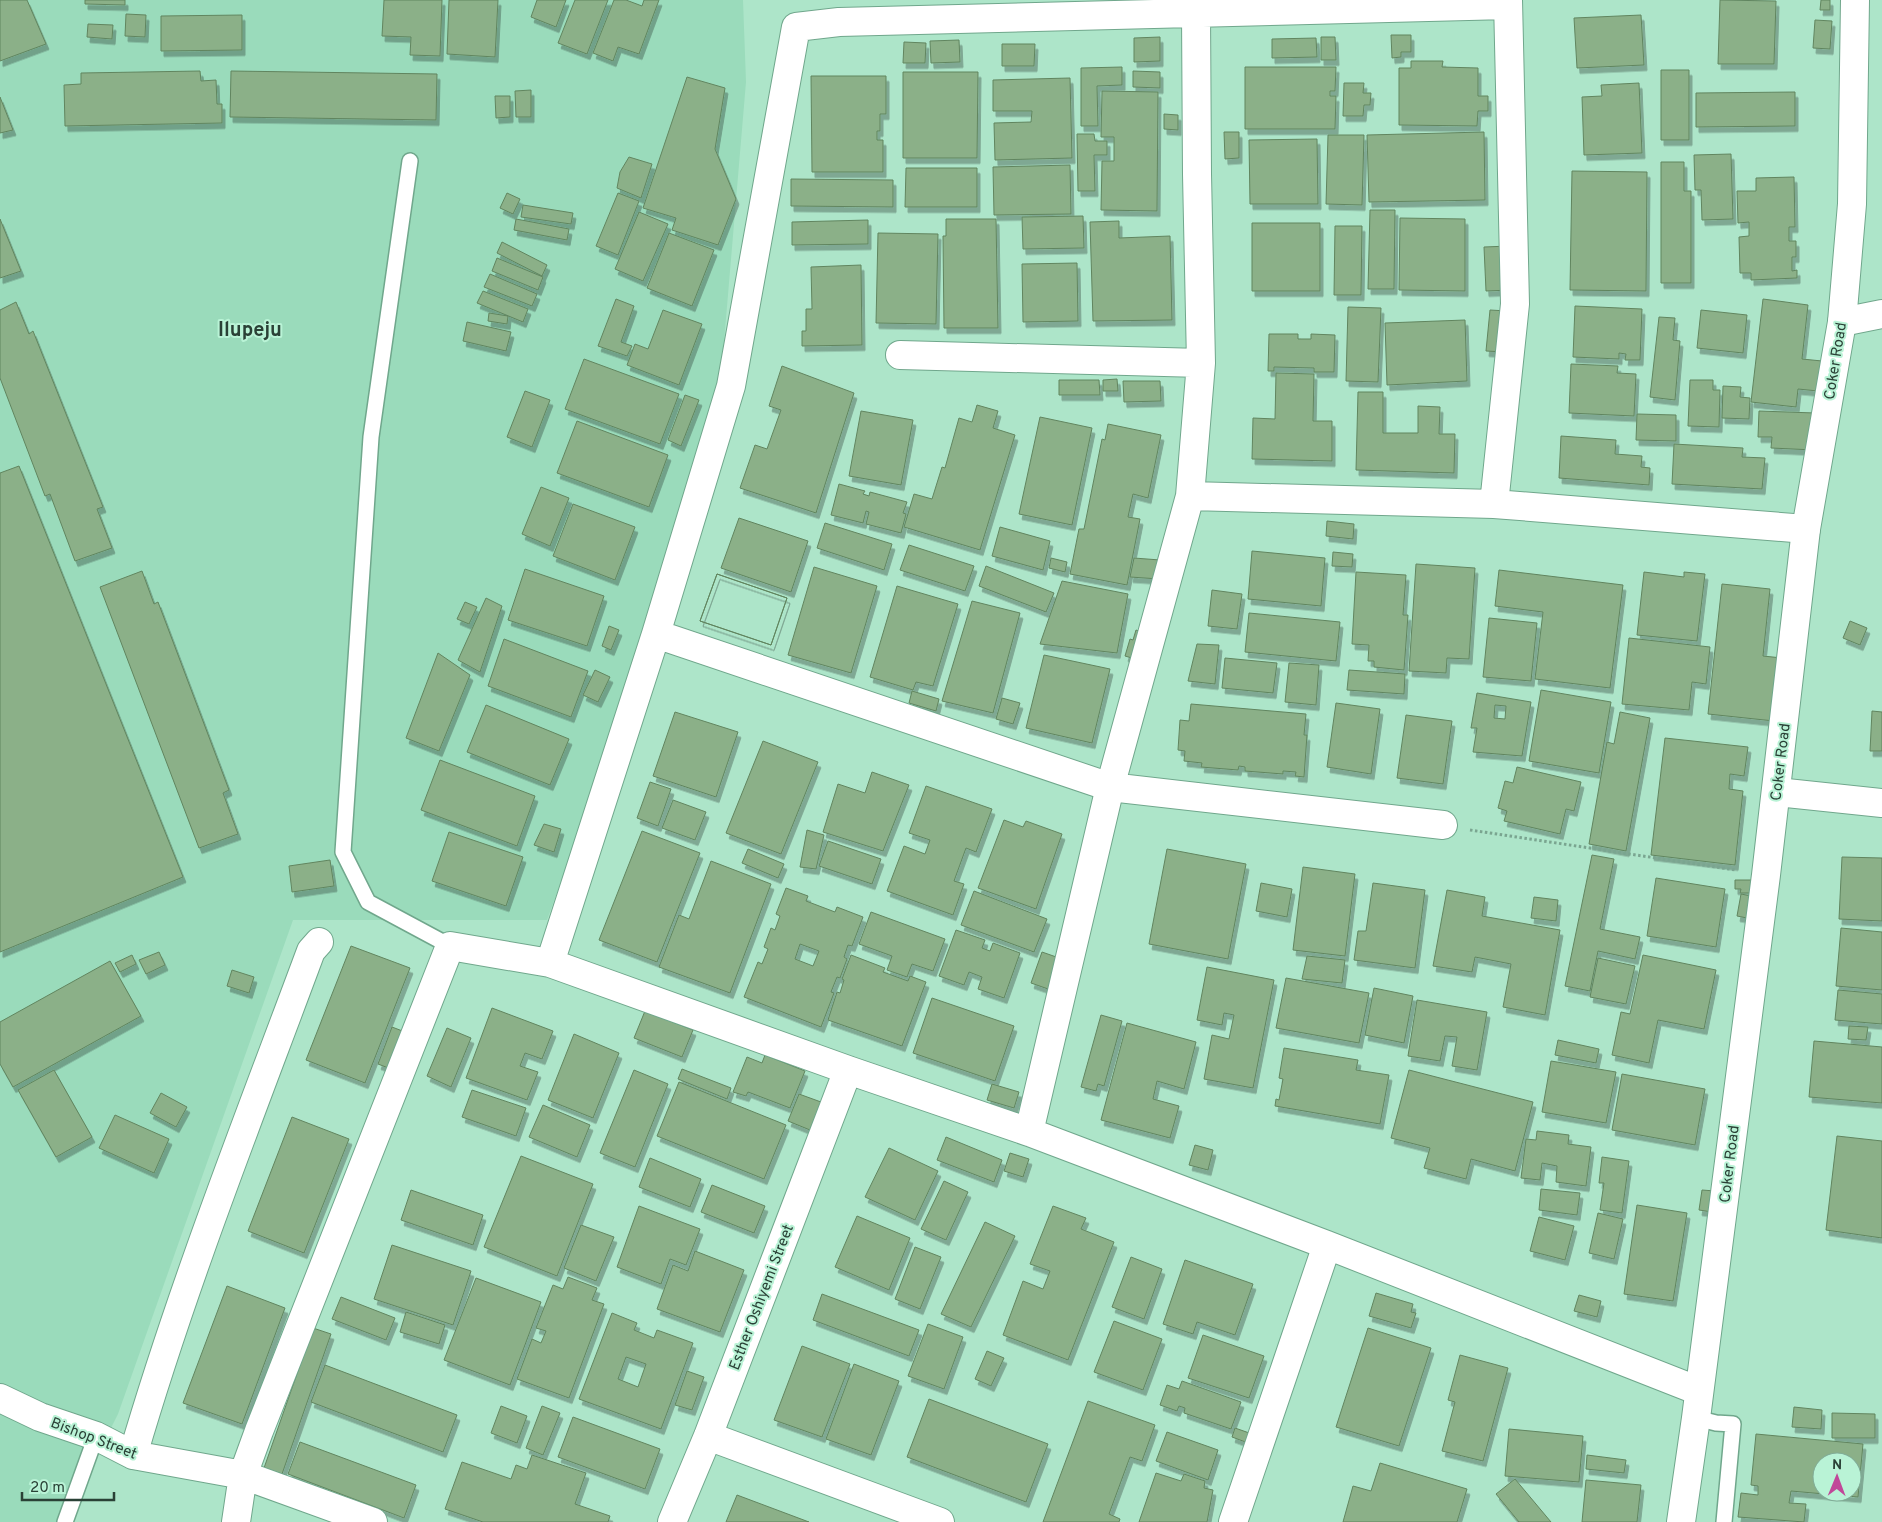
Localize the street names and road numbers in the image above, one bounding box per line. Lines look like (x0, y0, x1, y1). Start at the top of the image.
street label: Coker Road (1821, 321, 1852, 401)
street label: Coker Road (1767, 722, 1796, 802)
street label: Coker Road (1716, 1124, 1745, 1204)
street label: Esther Oshiyemi Street (726, 1222, 799, 1373)
street label: Bishop Street (48, 1414, 139, 1465)

